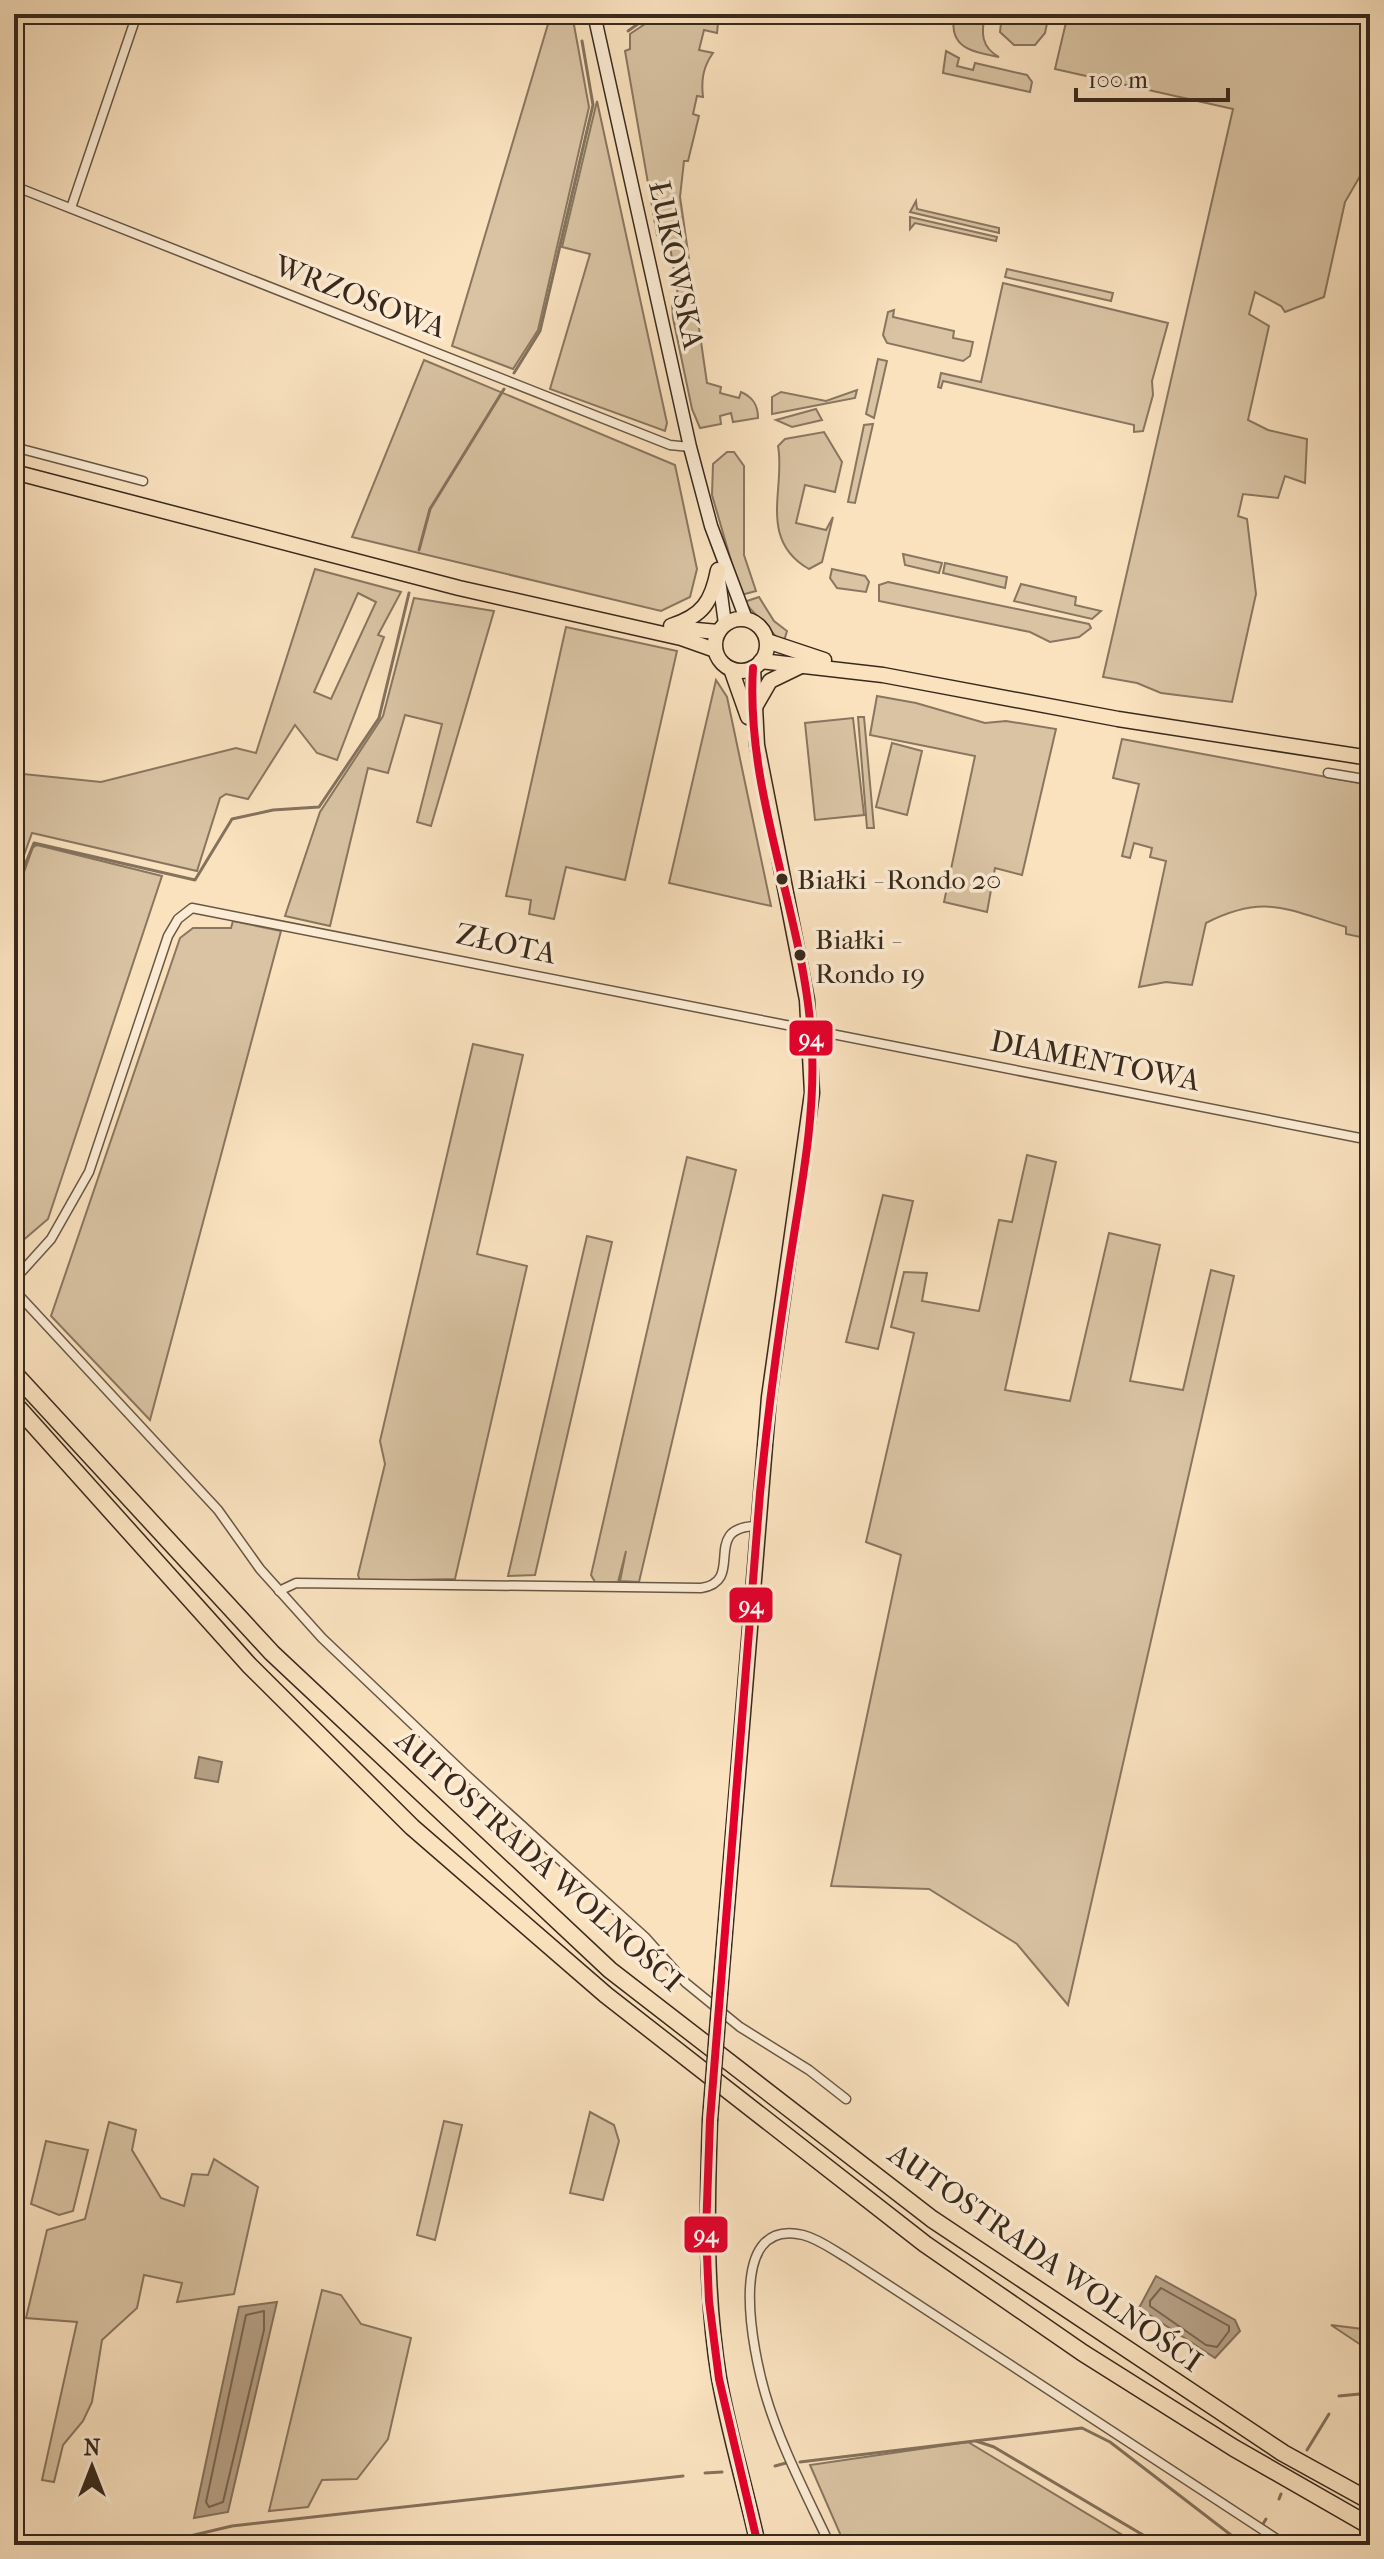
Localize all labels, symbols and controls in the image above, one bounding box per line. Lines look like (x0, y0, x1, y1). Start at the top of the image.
scale bar (1076, 52, 1228, 102)
text: 100 m (1088, 66, 1148, 94)
street label: ŁUKOWSKA (641, 178, 711, 353)
street label: WRZOSOWA (268, 248, 451, 346)
place label: Białki - Rondo 20 (797, 863, 1002, 896)
marker: Białki - Rondo 20 (774, 871, 790, 887)
street label: ZŁOTA (453, 916, 560, 972)
place label: Białki - Rondo 19 (815, 923, 925, 990)
marker: Białki - Rondo 19 (792, 947, 808, 963)
line badge: 94 (788, 1019, 834, 1057)
street label: DIAMENTOWA (987, 1024, 1203, 1099)
text: 94 (798, 1026, 824, 1052)
line badge: 94 (728, 1586, 774, 1624)
text: 94 (738, 1593, 764, 1619)
street label: AUTOSTRADA WOLNOŚCI (387, 1722, 690, 1999)
street label: AUTOSTRADA WOLNOŚCI (881, 2136, 1208, 2380)
line badge: 94 (683, 2215, 729, 2254)
text: 94 (693, 2222, 719, 2248)
north arrow (52, 2427, 132, 2507)
text: N (84, 2435, 101, 2461)

